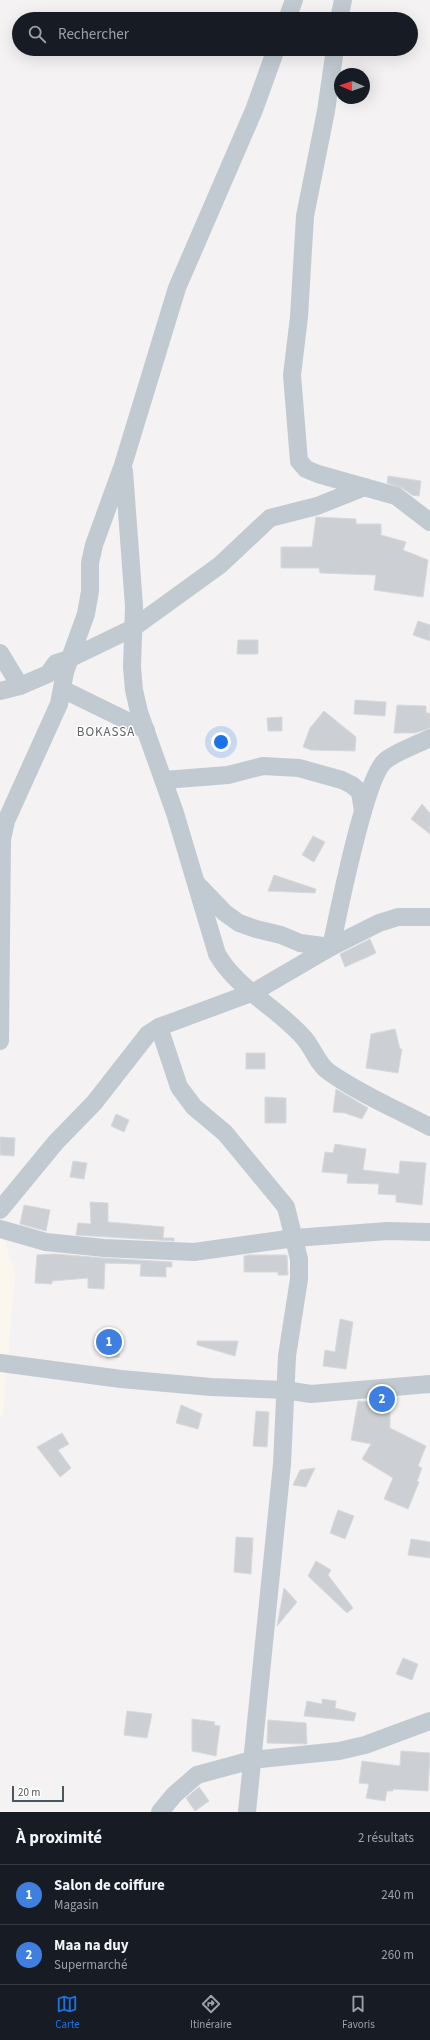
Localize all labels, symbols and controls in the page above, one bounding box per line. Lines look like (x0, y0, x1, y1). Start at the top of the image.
search box (12, 12, 418, 56)
icon: search (26, 23, 48, 45)
text: Rechercher (58, 24, 129, 45)
north arrow (334, 68, 370, 104)
district label: BOKASSA (77, 723, 135, 741)
your location (211, 732, 231, 752)
pin: 1 (96, 1327, 122, 1357)
pin: 2 (369, 1384, 395, 1414)
scale bar (12, 1784, 64, 1803)
text: 20 m (18, 1785, 40, 1800)
text: À proximité (16, 1826, 102, 1850)
text: 2 résultats (358, 1829, 414, 1847)
text: Salon de coiffure (54, 1875, 165, 1896)
text: 1 (26, 1886, 32, 1904)
text: 240 m (381, 1886, 414, 1904)
text: Magasin (54, 1896, 99, 1914)
text: Maa na duy (54, 1935, 129, 1956)
text: 2 (26, 1946, 32, 1964)
text: 260 m (381, 1946, 414, 1964)
text: Supermarché (54, 1956, 127, 1974)
tab: Carte (55, 1993, 80, 2032)
tab: Itinéraire (190, 1993, 232, 2032)
tab: Favoris (342, 1993, 375, 2032)

